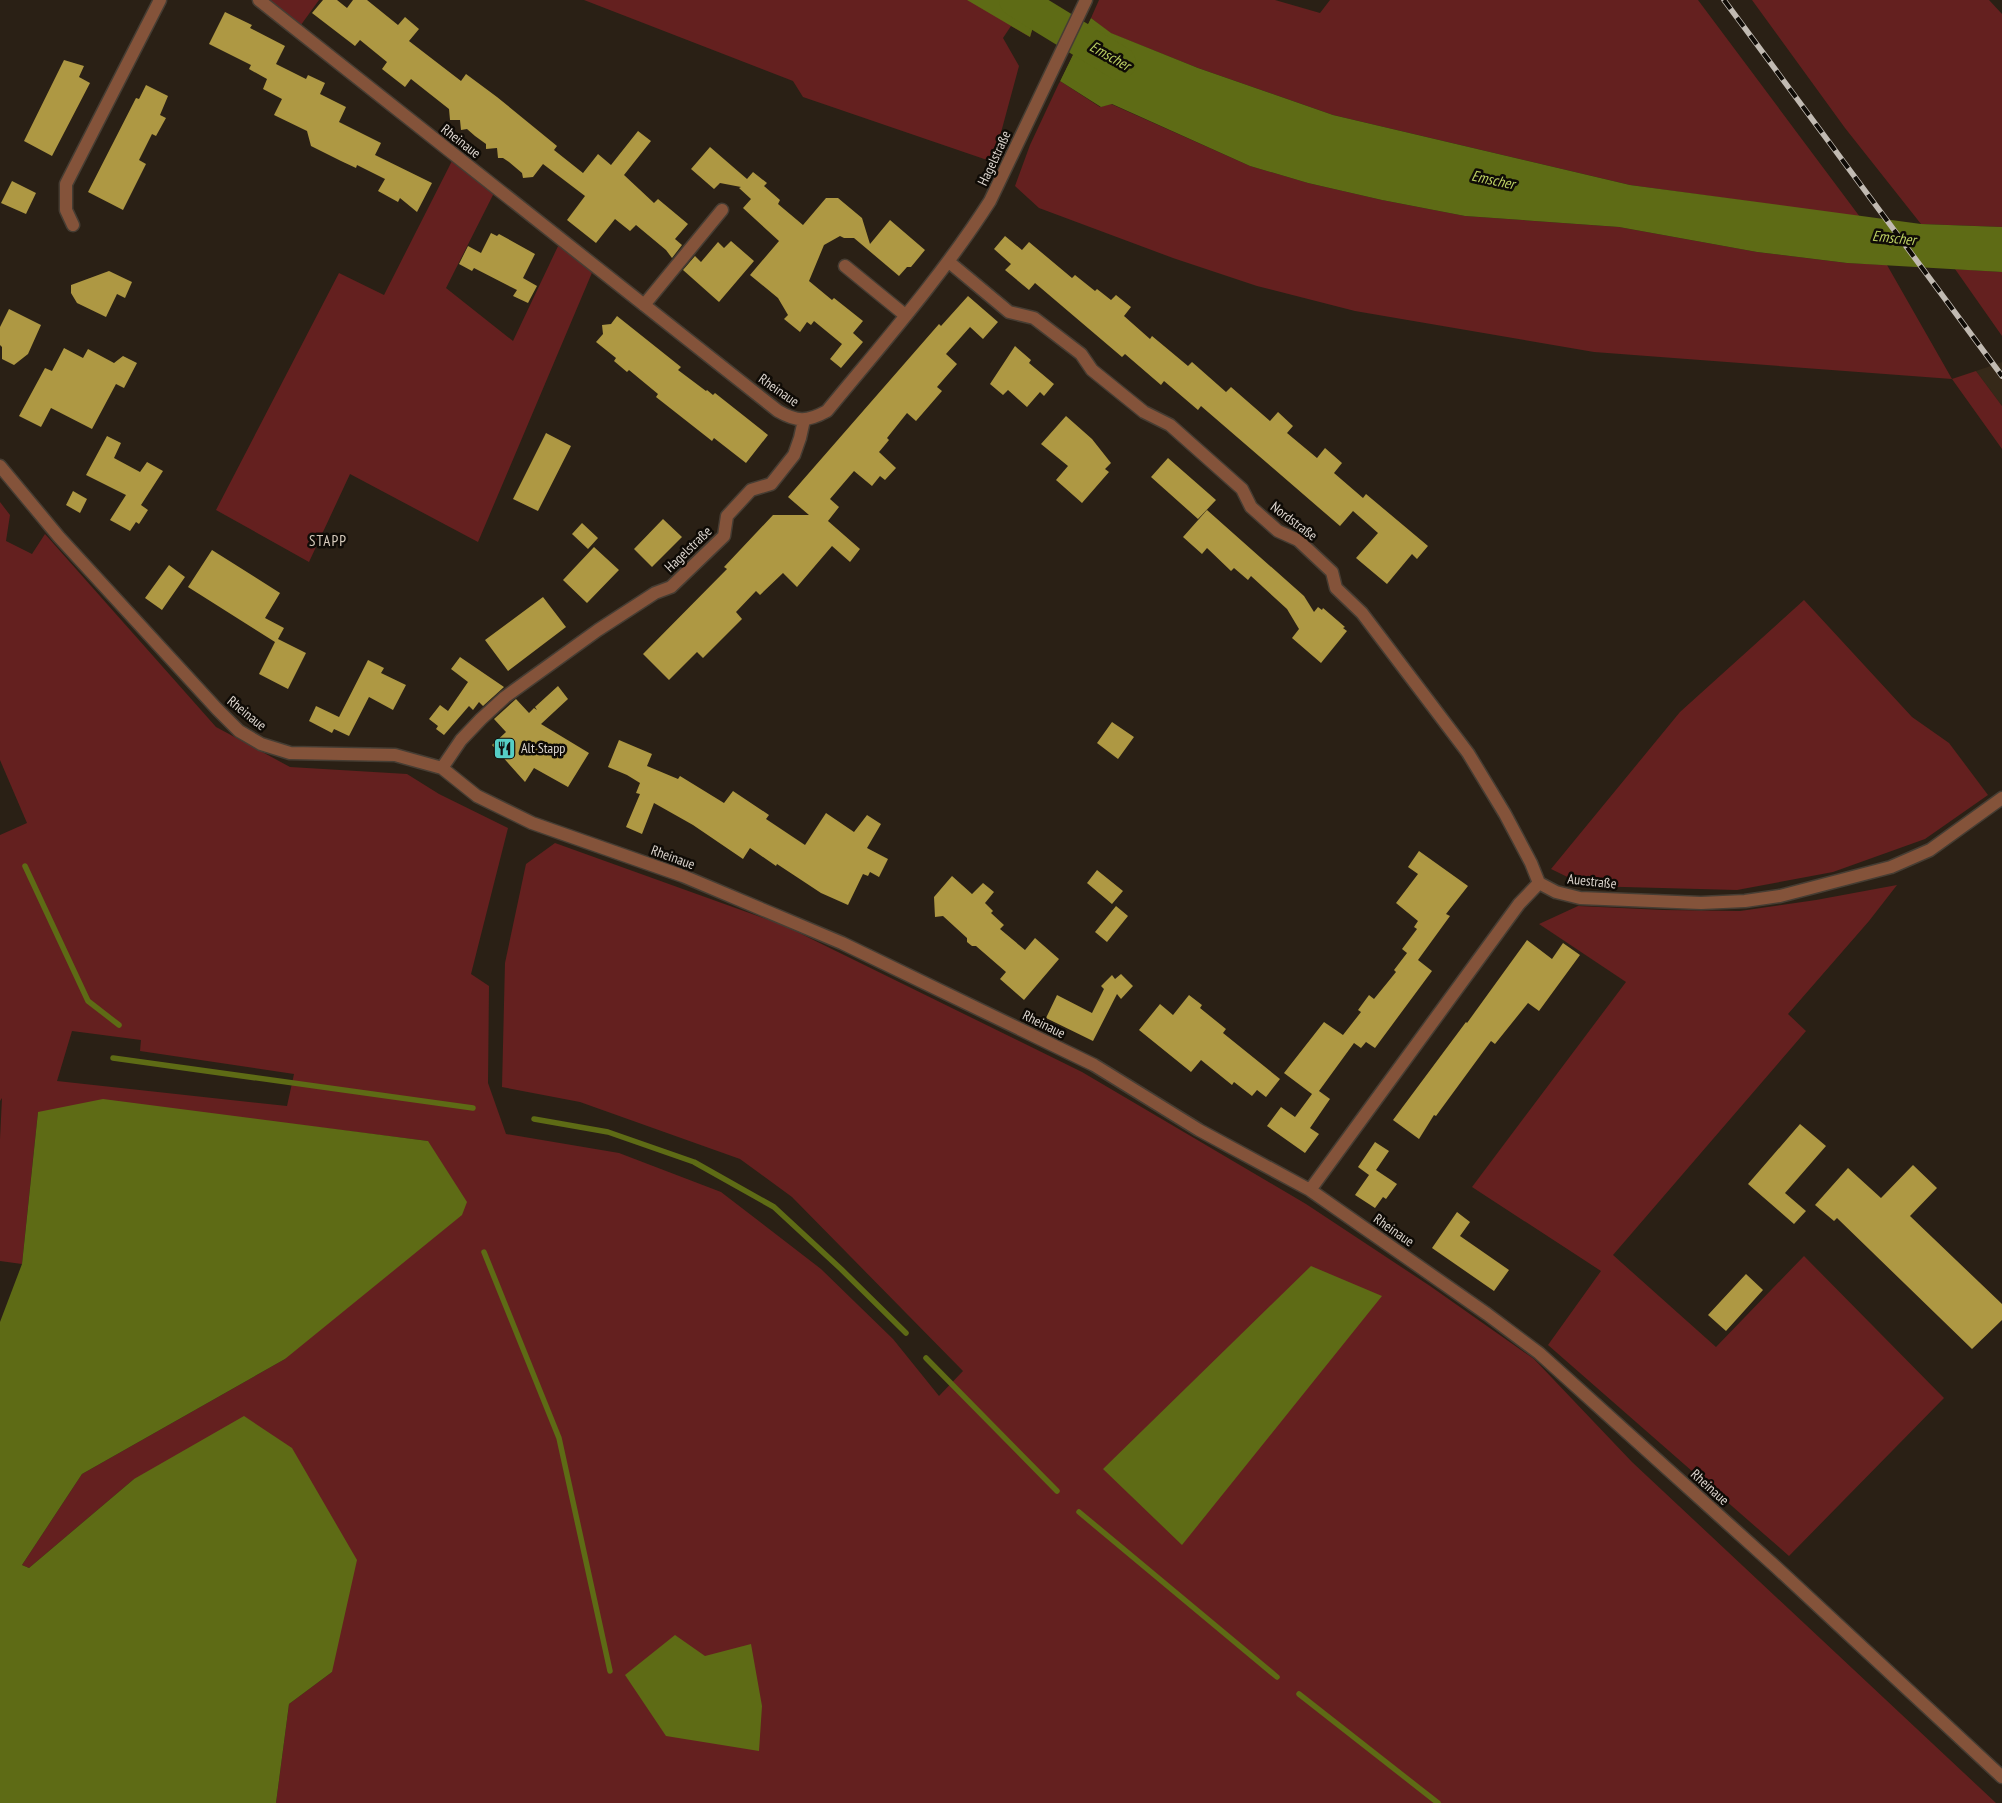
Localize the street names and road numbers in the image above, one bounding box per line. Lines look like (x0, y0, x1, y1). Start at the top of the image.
street label: Rheinaue (438, 120, 485, 162)
street label: Hagelstraße (973, 127, 1015, 188)
street label: Rheinaue (755, 370, 803, 410)
street label: Nordstraße (1267, 498, 1321, 545)
street label: Hagelstraße (661, 522, 716, 576)
street label: Rheinaue (224, 692, 270, 734)
street label: Rheinaue (649, 841, 698, 873)
street label: Auestraße (1567, 869, 1618, 893)
street label: Rheinaue (1020, 1006, 1068, 1042)
street label: Rheinaue (1370, 1210, 1418, 1250)
street label: Rheinaue (1687, 1465, 1733, 1509)

